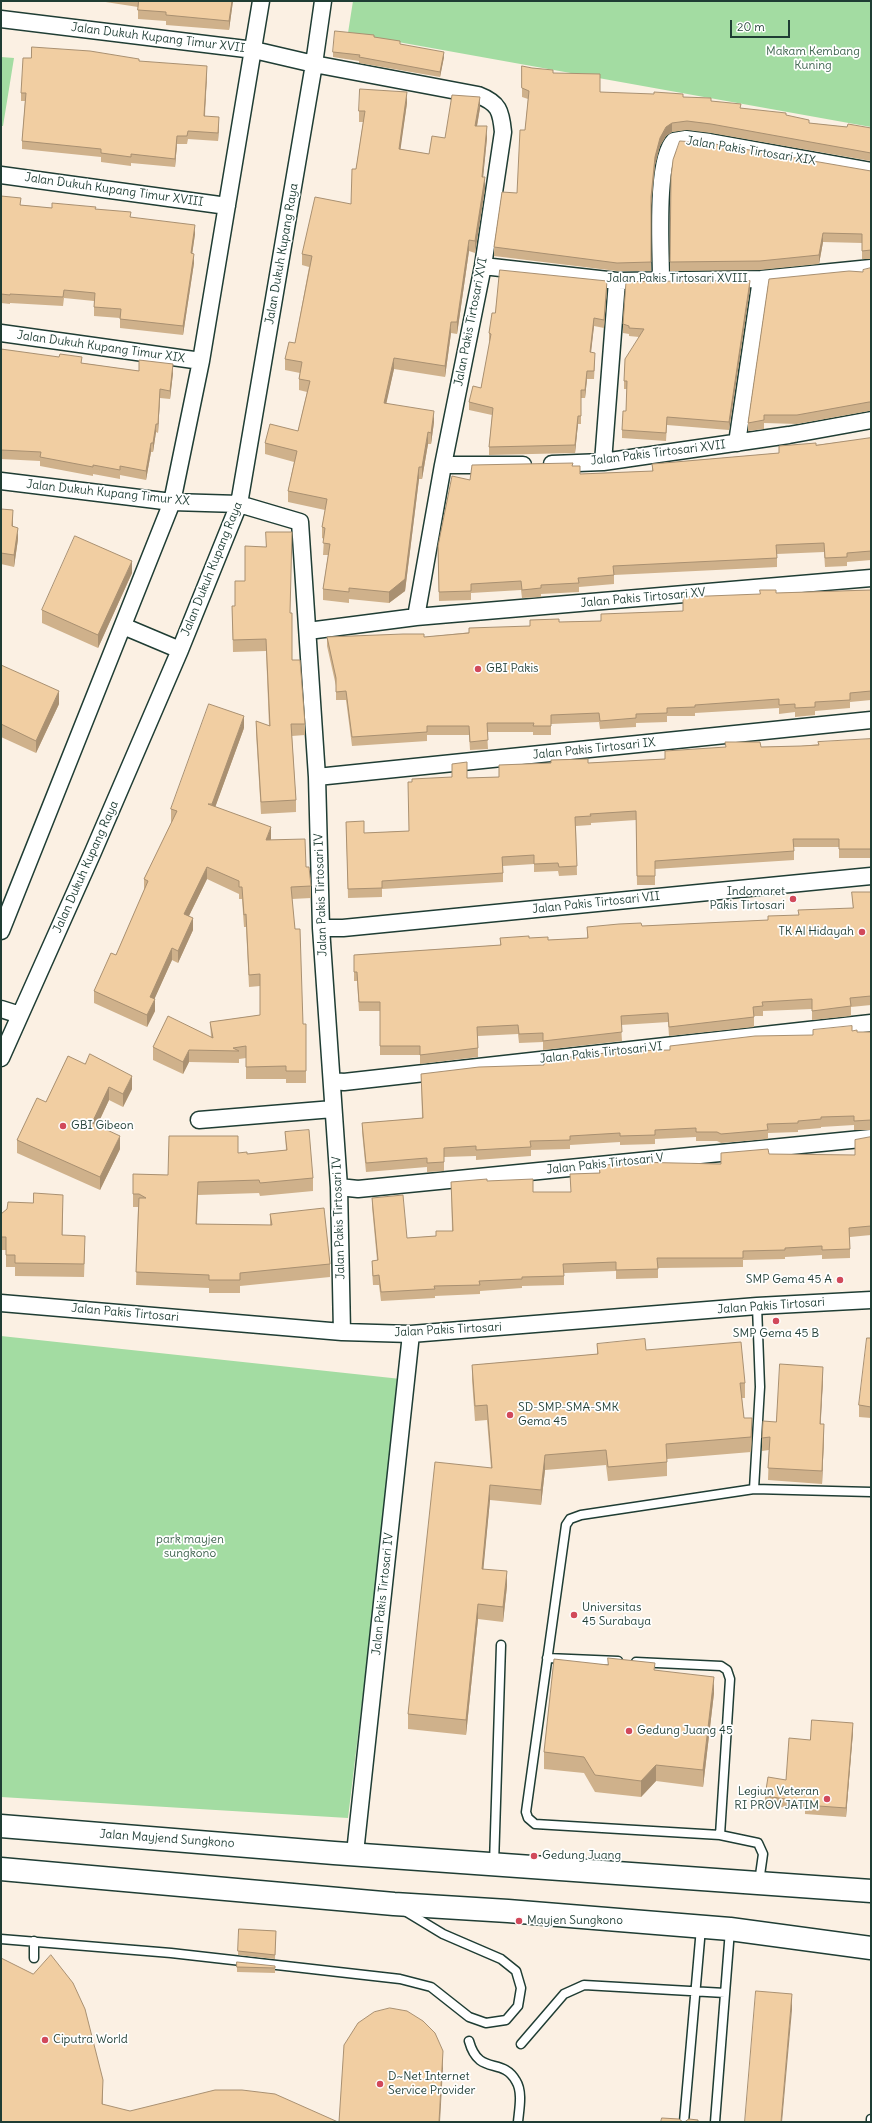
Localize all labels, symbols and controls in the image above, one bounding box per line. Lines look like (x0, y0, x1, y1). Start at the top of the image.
scale bar (732, 12, 792, 38)
text: 20 m (737, 19, 765, 34)
street label: Jalan Dukuh Kupang Timur XVII (70, 20, 246, 56)
park label: Makam Kembang Kuning (766, 45, 860, 73)
street label: Jalan Pakis Tirtosari XIX (685, 134, 817, 168)
street label: Jalan Dukuh Kupang Timur XVIII (24, 170, 204, 210)
street label: Jalan Dukuh Kupang Raya (262, 182, 302, 326)
street label: Jalan Pakis Tirtosari XVI (451, 256, 491, 388)
street label: Jalan Pakis Tirtosari XVIII (606, 272, 748, 286)
street label: Jalan Dukuh Kupang Timur XIX (16, 328, 186, 366)
street label: Jalan Pakis Tirtosari XVII (590, 438, 726, 468)
street label: Jalan Dukuh Kupang Timur XX (26, 477, 190, 509)
street label: Jalan Dukuh Kupang Raya (179, 500, 245, 638)
street label: Jalan Pakis Tirtosari XV (580, 585, 706, 611)
place label: GBI Pakis (486, 662, 539, 676)
marker: GBI Pakis (473, 664, 483, 674)
street label: Jalan Pakis Tirtosari IX (532, 735, 656, 763)
street label: Jalan Dukuh Kupang Raya (50, 799, 122, 935)
street label: Jalan Pakis Tirtosari IV (312, 833, 330, 957)
place label: Indomaret Pakis Tirtosari (710, 885, 785, 913)
street label: Jalan Pakis Tirtosari VII (531, 889, 661, 917)
marker: Indomaret Pakis Tirtosari (788, 894, 798, 904)
place label: TK Al Hidayah (778, 925, 854, 939)
marker: TK Al Hidayah (857, 927, 867, 937)
street label: Jalan Pakis Tirtosari VI (539, 1039, 663, 1067)
place label: GBI Gibeon (71, 1119, 134, 1133)
marker: GBI Gibeon (58, 1121, 68, 1131)
street label: Jalan Pakis Tirtosari V (546, 1151, 664, 1177)
street label: Jalan Pakis Tirtosari IV (330, 1156, 348, 1280)
place label: SMP Gema 45 A (746, 1273, 832, 1287)
marker: SMP Gema 45 A (835, 1275, 845, 1285)
street label: Jalan Pakis Tirtosari (717, 1295, 825, 1317)
street label: Jalan Pakis Tirtosari (71, 1301, 179, 1325)
marker: SMP Gema 45 B (771, 1316, 781, 1326)
street label: Jalan Pakis Tirtosari (394, 1320, 502, 1340)
place label: SMP Gema 45 B (733, 1327, 819, 1341)
place label: SD-SMP-SMA-SMK Gema 45 (518, 1401, 619, 1429)
marker: SD-SMP-SMA-SMK Gema 45 (505, 1410, 515, 1420)
street label: Jalan Pakis Tirtosari IV (369, 1532, 397, 1656)
park label: park mayjen sungkono (156, 1533, 224, 1561)
place label: Universitas 45 Surabaya (582, 1601, 651, 1629)
marker: Universitas 45 Surabaya (569, 1610, 579, 1620)
place label: Gedung Juang 45 (637, 1724, 733, 1738)
marker: Gedung Juang 45 (624, 1726, 634, 1736)
place label: Legiun Veteran RI PROV JATIM (734, 1785, 819, 1813)
marker: Legiun Veteran RI PROV JATIM (822, 1794, 832, 1804)
street label: Jalan Mayjend Sungkono (99, 1827, 235, 1851)
place label: Gedung Juang (542, 1849, 621, 1863)
marker: Gedung Juang (529, 1851, 539, 1861)
place label: Mayjen Sungkono (527, 1914, 623, 1928)
marker: Mayjen Sungkono (514, 1916, 524, 1926)
place label: Ciputra World (53, 2033, 128, 2047)
marker: Ciputra World (40, 2035, 50, 2045)
place label: D~Net Internet Service Provider (388, 2070, 475, 2098)
marker: D~Net Internet Service Provider (375, 2079, 385, 2089)

